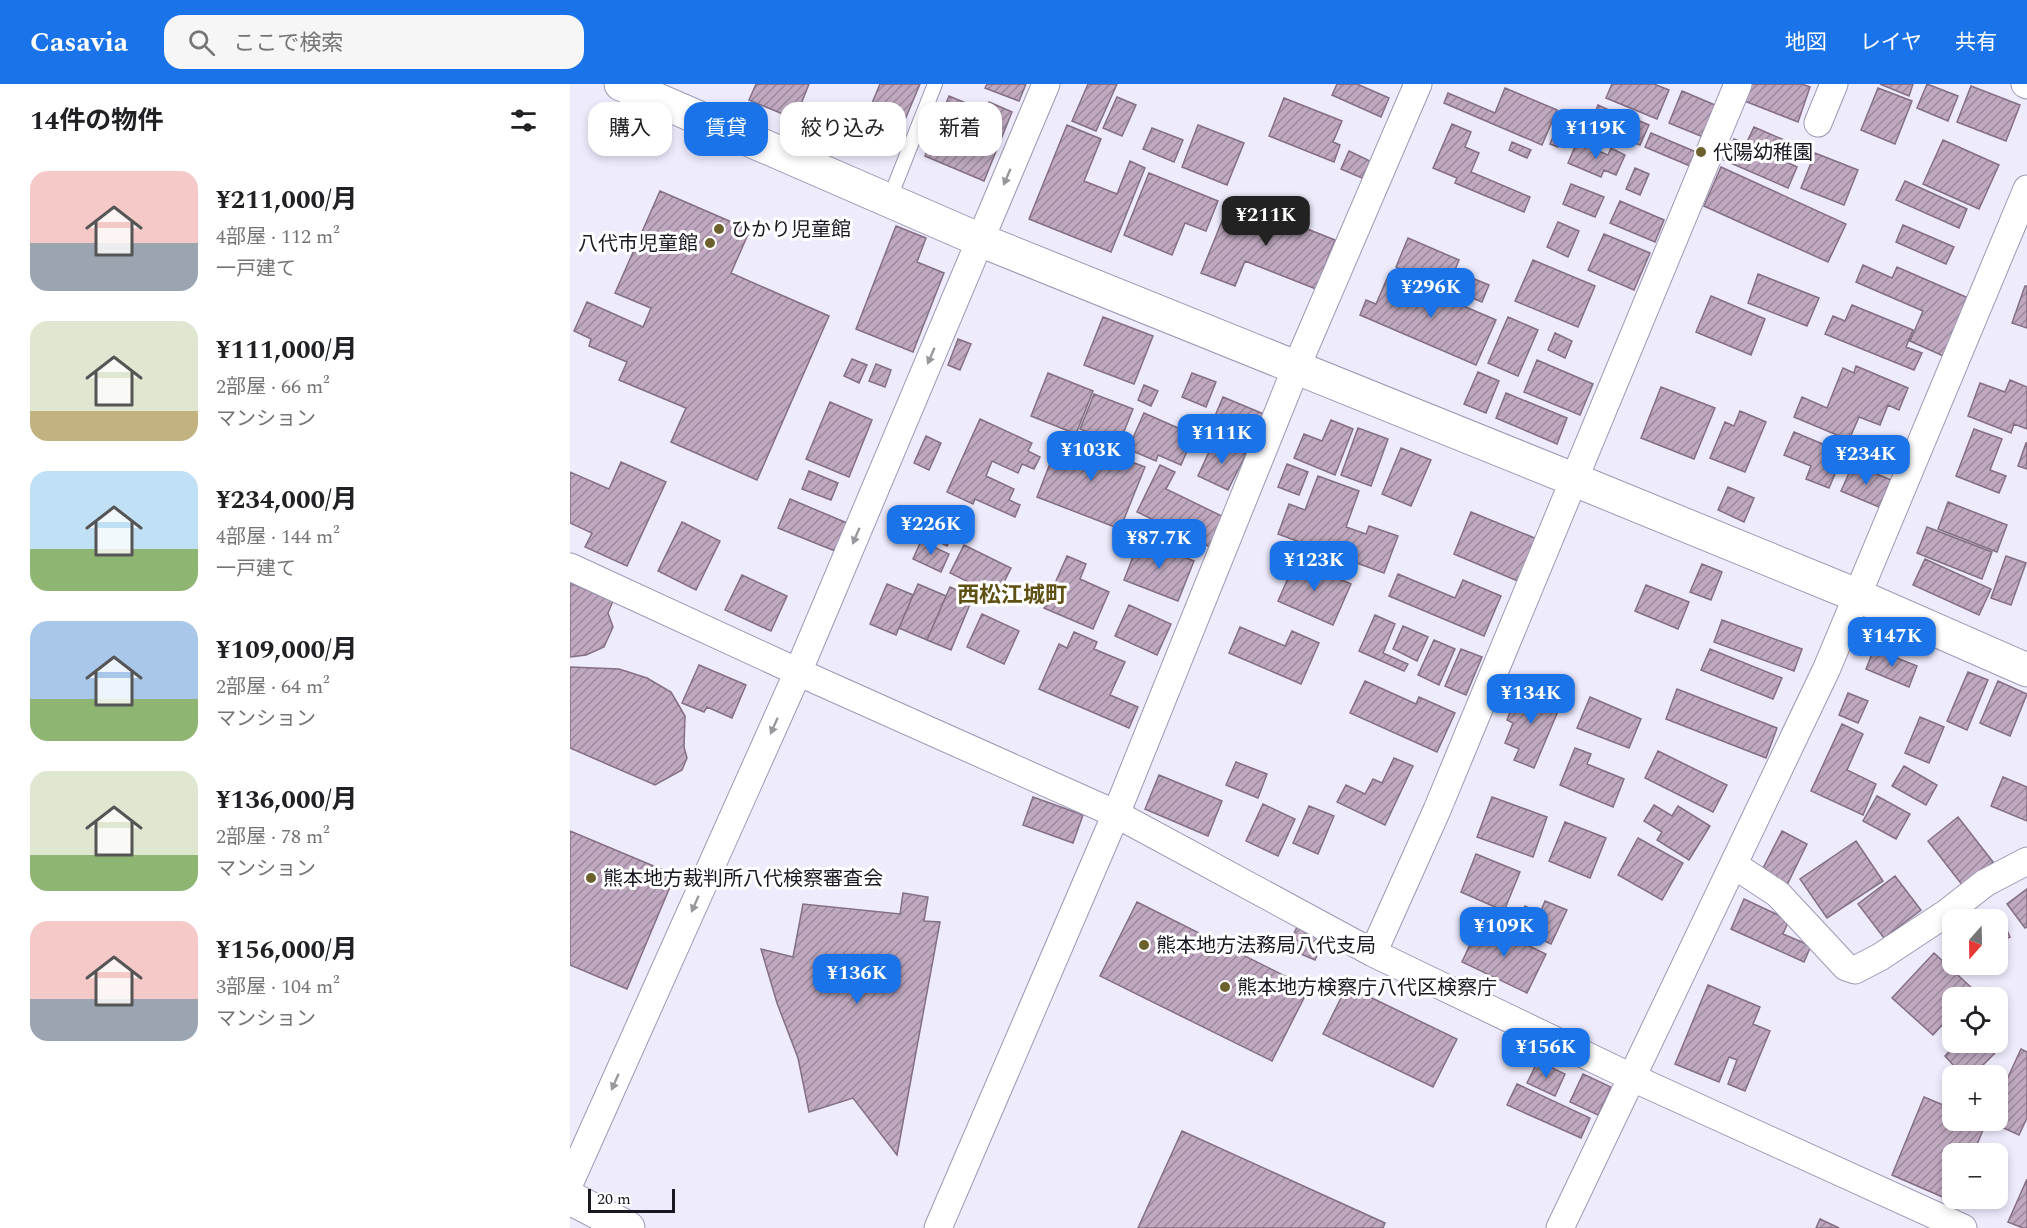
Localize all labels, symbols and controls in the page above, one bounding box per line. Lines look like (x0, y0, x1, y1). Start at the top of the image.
search box (164, 15, 584, 69)
text: Casavia (30, 21, 128, 64)
icon: search (185, 26, 218, 59)
text: ここで検索 (233, 27, 343, 60)
text: 地図 (1785, 27, 1827, 59)
text: レイヤ (1860, 27, 1922, 59)
text: 共有 (1955, 27, 1997, 59)
text: 14件の物件 (30, 101, 163, 141)
chip: 購入 (588, 102, 672, 156)
chip: 賃貸 (684, 102, 768, 156)
chip: 絞り込み (780, 102, 906, 156)
chip: 新着 (918, 102, 1002, 156)
icon: filters (507, 104, 540, 137)
pin: ¥119K (1554, 109, 1638, 160)
text: ¥119K (1566, 113, 1626, 143)
place label: 代陽幼稚園 (1713, 138, 1813, 168)
marker: 代陽幼稚園 (1694, 145, 1708, 159)
one-way arrow (1002, 168, 1011, 185)
text: ¥211,000/月 (216, 180, 358, 220)
icon: home (78, 195, 150, 267)
pin: ¥211K (1224, 196, 1308, 247)
text: ¥211K (1236, 200, 1296, 230)
place label: ひかり児童館 (731, 215, 851, 245)
text: 4部屋 · 112 m² (216, 222, 340, 252)
marker: ひかり児童館 (712, 222, 726, 236)
place label: 八代市児童館 (578, 229, 698, 259)
marker: 八代市児童館 (703, 236, 717, 250)
text: 一戸建て (216, 254, 296, 284)
pin: ¥296K (1389, 268, 1473, 319)
text: ¥296K (1401, 272, 1461, 302)
text: ¥111,000/月 (216, 330, 358, 370)
icon: home (78, 345, 150, 417)
one-way arrow (926, 348, 936, 366)
text: 2部屋 · 66 m² (216, 372, 330, 402)
text: マンション (216, 404, 316, 434)
pin: ¥111K (1180, 414, 1264, 465)
text: ¥111K (1192, 418, 1252, 448)
pin: ¥103K (1049, 431, 1133, 482)
text: ¥103K (1061, 435, 1121, 465)
pin: ¥234K (1824, 435, 1908, 486)
text: ¥234K (1836, 439, 1896, 469)
text: ¥234,000/月 (216, 480, 358, 520)
icon: home (78, 495, 150, 567)
pin: ¥226K (889, 505, 973, 556)
text: ¥226K (901, 509, 961, 539)
pin: ¥87.7K (1110, 519, 1208, 570)
text: 4部屋 · 144 m² (216, 522, 340, 552)
text: ¥87.7K (1126, 523, 1192, 553)
one-way arrow (851, 528, 861, 546)
pin: ¥123K (1272, 541, 1356, 592)
text: ¥123K (1284, 545, 1344, 575)
text: 一戸建て (216, 554, 296, 584)
district label: 西松江城町 (957, 579, 1067, 612)
pin: ¥147K (1850, 617, 1934, 668)
text: ¥147K (1862, 621, 1922, 651)
text: ¥109,000/月 (216, 630, 358, 670)
icon: home (78, 645, 150, 717)
text: 2部屋 · 64 m² (216, 672, 330, 702)
pin: ¥134K (1489, 674, 1573, 725)
text: ¥134K (1501, 678, 1561, 708)
text: マンション (216, 704, 316, 734)
one-way arrow (770, 717, 779, 734)
text: ¥136,000/月 (216, 780, 358, 820)
icon: home (78, 795, 150, 867)
text: 2部屋 · 78 m² (216, 822, 330, 852)
text: マンション (216, 854, 316, 884)
place label: 熊本地方裁判所八代検察審査会 (603, 864, 883, 894)
marker: 熊本地方裁判所八代検察審査会 (584, 871, 598, 885)
one-way arrow (690, 895, 699, 912)
pin: ¥109K (1462, 907, 1546, 958)
north arrow (1942, 909, 2008, 975)
map controls (1942, 909, 2008, 1209)
text: ¥109K (1474, 911, 1534, 941)
text: ¥156,000/月 (216, 930, 358, 970)
place label: 熊本地方法務局八代支局 (1156, 931, 1376, 961)
marker: 熊本地方法務局八代支局 (1137, 938, 1151, 952)
icon: home (78, 945, 150, 1017)
pin: ¥136K (815, 954, 899, 1005)
text: ¥136K (827, 958, 887, 988)
text: 3部屋 · 104 m² (216, 972, 340, 1002)
place label: 熊本地方検察庁八代区検察庁 (1237, 973, 1497, 1003)
marker: 熊本地方検察庁八代区検察庁 (1218, 980, 1232, 994)
button: locate (1942, 987, 2008, 1053)
text: マンション (216, 1004, 316, 1034)
pin: ¥156K (1504, 1028, 1588, 1079)
text: ¥156K (1516, 1032, 1576, 1062)
button: + (1942, 1065, 2008, 1131)
one-way arrow (610, 1073, 620, 1091)
button: − (1942, 1143, 2008, 1209)
scale bar (588, 1186, 675, 1214)
text: 20 m (597, 1187, 631, 1211)

